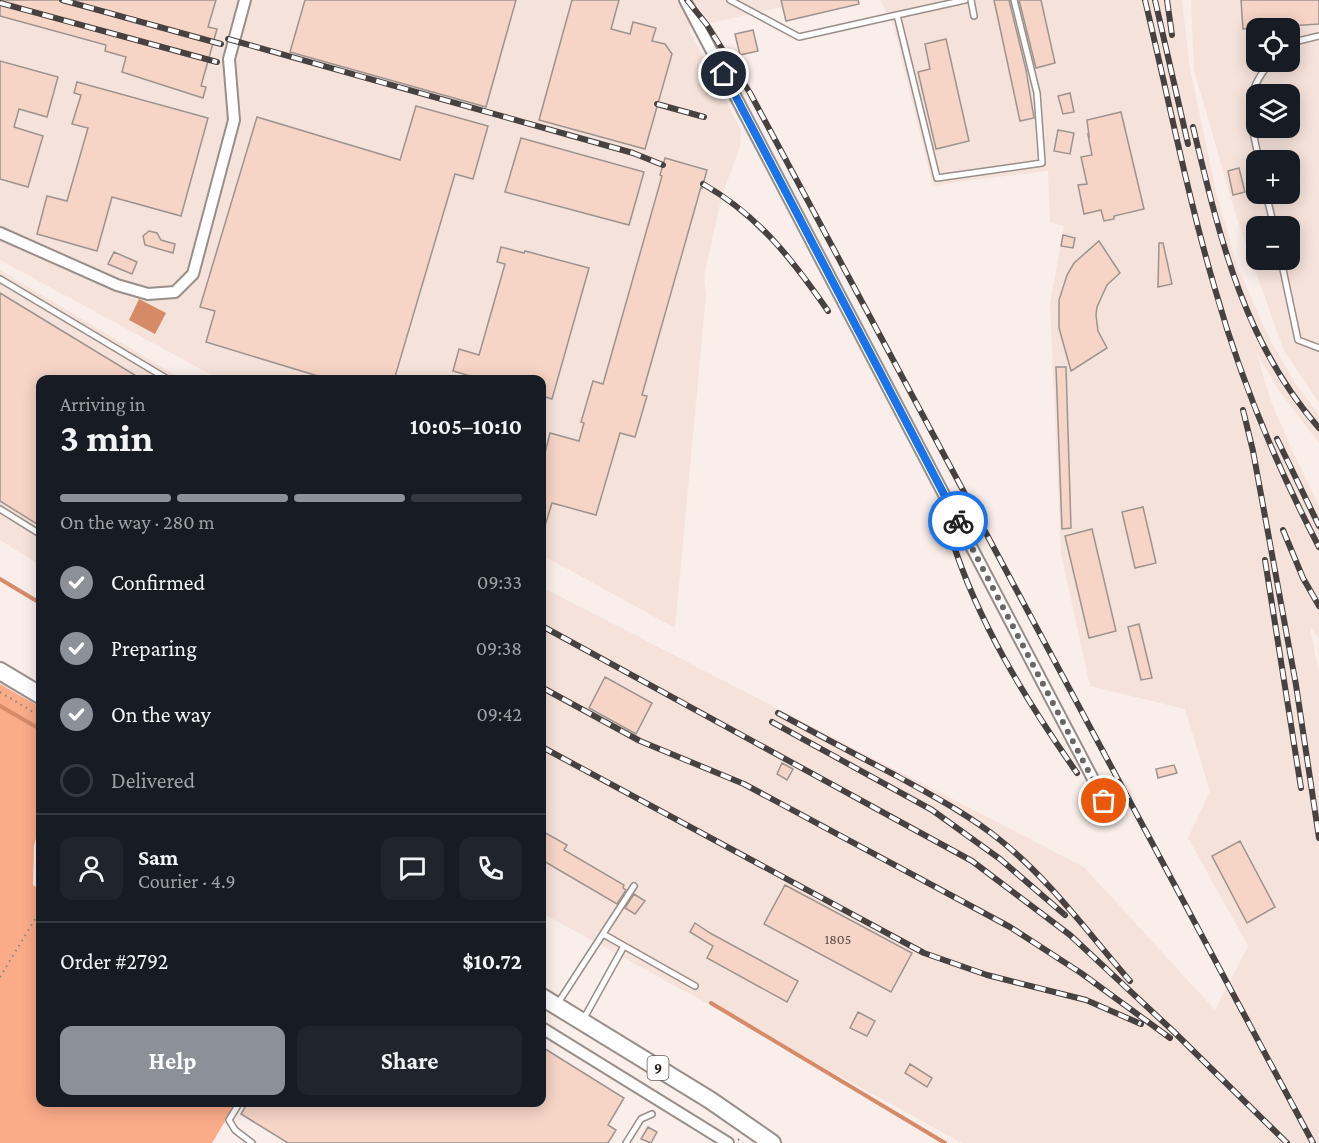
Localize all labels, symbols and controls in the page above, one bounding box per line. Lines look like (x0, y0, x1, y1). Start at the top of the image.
map controls (1246, 18, 1300, 270)
button: locate (1246, 18, 1300, 72)
pin (698, 48, 749, 99)
icon: home (707, 57, 740, 90)
button: layers (1246, 84, 1300, 138)
button: + (1246, 150, 1300, 204)
button: − (1246, 216, 1300, 270)
text: Arriving in (60, 393, 145, 415)
text: 10:05–10:10 (410, 414, 522, 439)
text: 3 min (60, 416, 153, 459)
courier (928, 491, 988, 551)
icon: bike (942, 505, 975, 538)
text: On the way · 280 m (60, 511, 214, 533)
icon: check (60, 566, 93, 599)
text: Confirmed (111, 570, 205, 595)
text: 09:33 (477, 571, 522, 593)
icon: check (60, 632, 93, 665)
text: Preparing (111, 636, 197, 661)
text: 09:38 (476, 637, 522, 659)
icon: check (60, 698, 93, 731)
text: On the way (111, 702, 211, 727)
text: 09:42 (476, 703, 522, 725)
text: Delivered (111, 768, 195, 793)
pin (1078, 775, 1129, 826)
icon: bag (1087, 784, 1120, 817)
button: person (60, 837, 123, 900)
button: chat (381, 837, 444, 900)
button: phone (459, 837, 522, 900)
text: Sam (138, 845, 178, 870)
text: Courier · 4.9 (138, 870, 236, 892)
house number: 1805 (825, 931, 851, 947)
text: Order #2792 (60, 949, 168, 974)
text: $10.72 (463, 949, 522, 974)
button: Help (60, 1026, 285, 1095)
button: Share (297, 1026, 522, 1095)
road number: 9 (648, 1056, 668, 1080)

